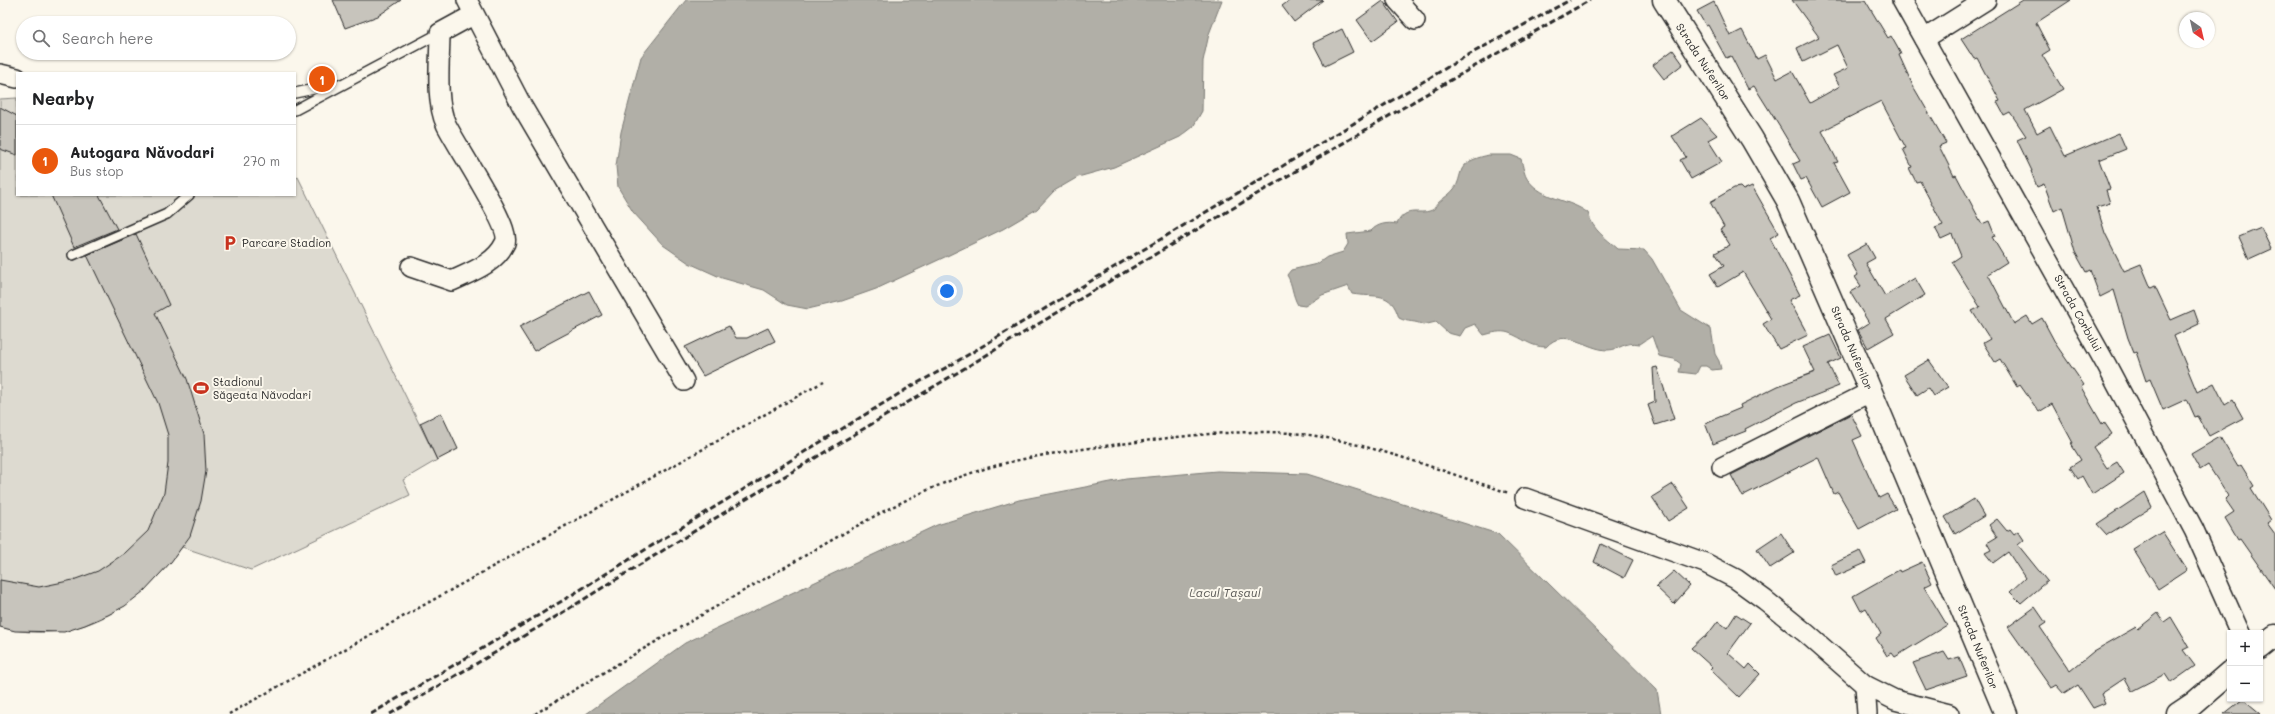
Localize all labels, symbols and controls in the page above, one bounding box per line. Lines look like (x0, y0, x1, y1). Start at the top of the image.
north arrow (2179, 12, 2215, 48)
search box (16, 16, 296, 60)
street label: Strada Nuferilor (1673, 20, 1734, 103)
icon: search (30, 27, 52, 49)
text: Search here (62, 28, 153, 48)
pin: 1 (309, 64, 335, 94)
text: Nearby (32, 87, 94, 109)
text: Autogara Năvodari (70, 142, 215, 162)
text: 1 (42, 152, 48, 169)
text: 270 m (243, 152, 280, 169)
text: Bus stop (70, 162, 123, 179)
parking icon: Parcare Stadion (221, 234, 239, 252)
place label: Parcare Stadion (242, 235, 331, 250)
street label: Strada Corbului (2051, 272, 2106, 354)
your location (937, 281, 957, 301)
street label: Strada Nuferilor (1828, 304, 1877, 392)
place label: Stadionul Săgeata Năvodari (213, 374, 311, 402)
sports icon: Stadionul Săgeata Năvodari (192, 379, 210, 397)
water label: Lacul Tașaul (1189, 584, 1261, 600)
street label: Strada Nuferilor (1955, 602, 2002, 691)
map controls (2227, 630, 2263, 702)
button: + (2227, 630, 2263, 666)
button: − (2227, 666, 2263, 702)

